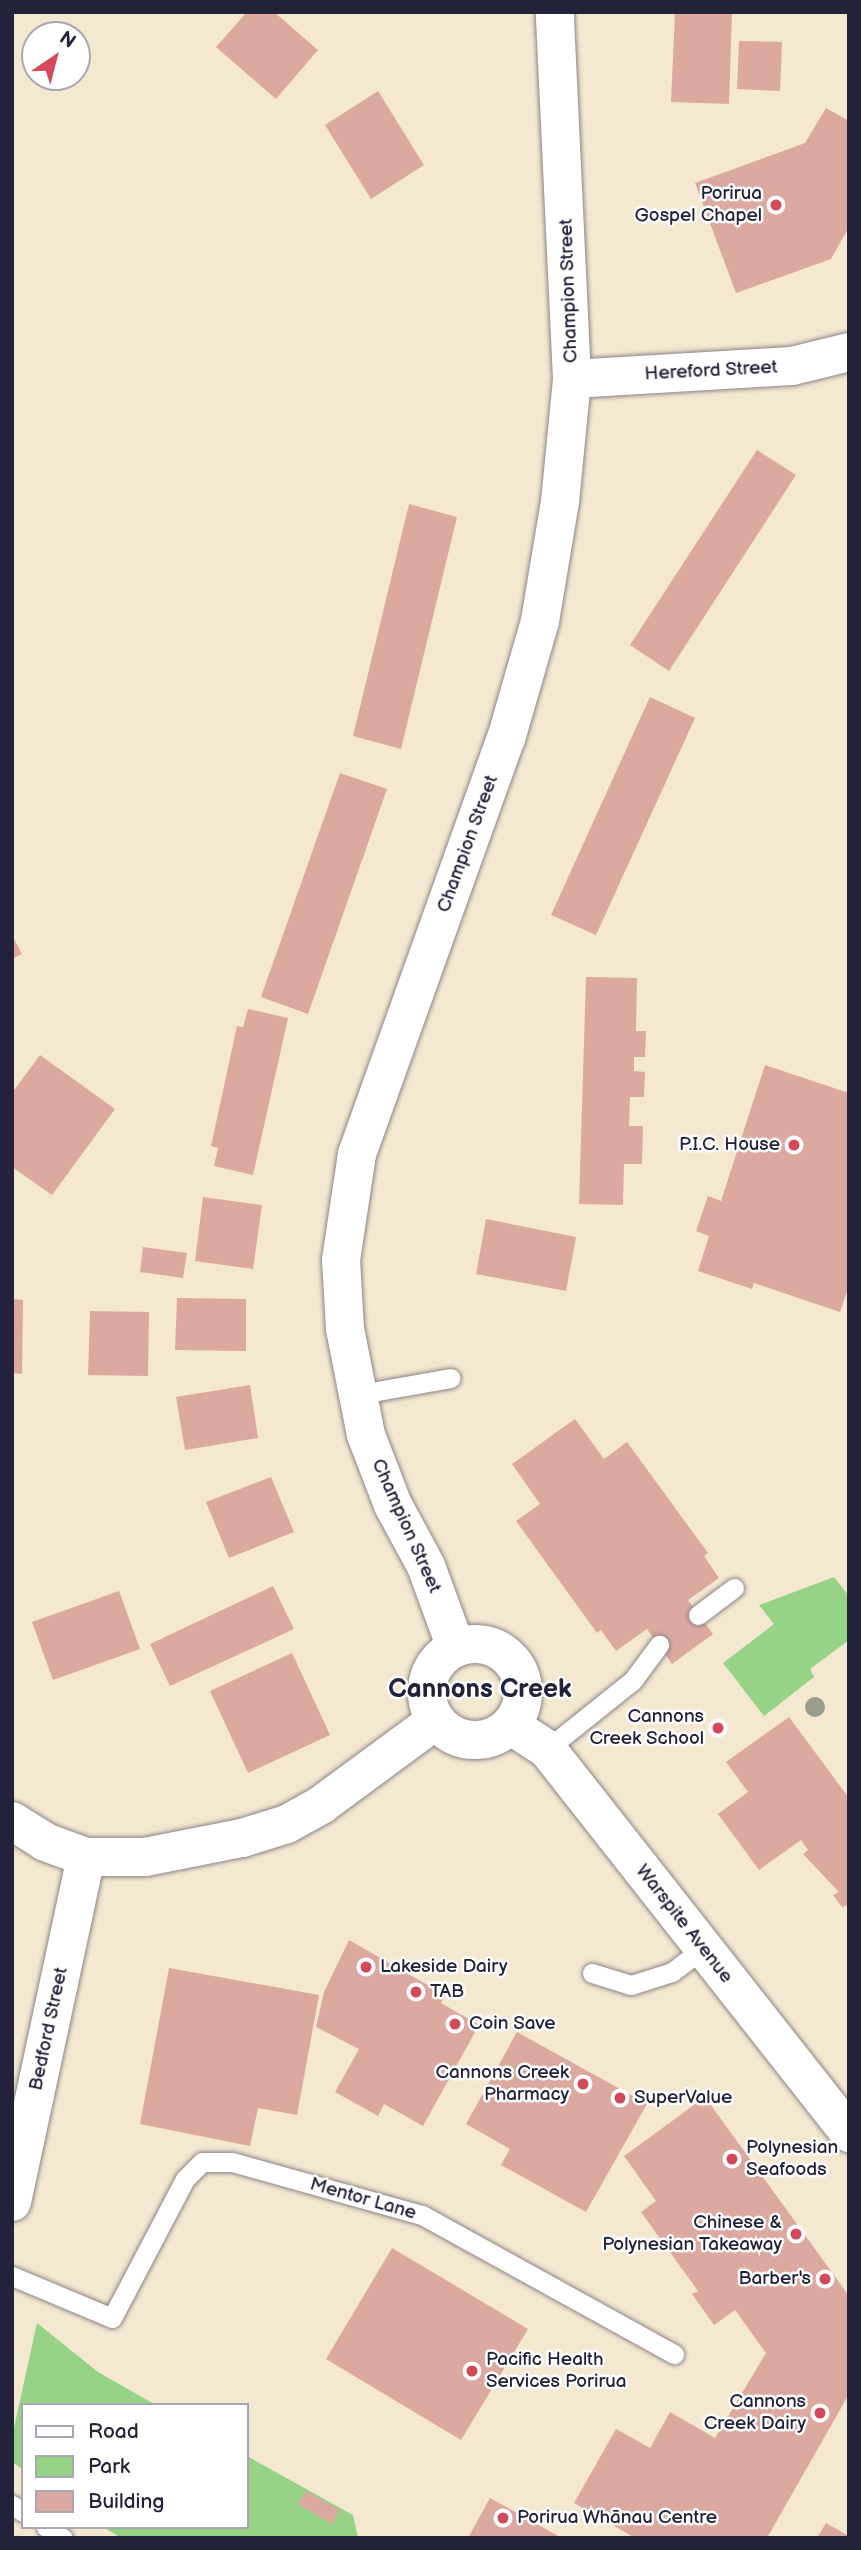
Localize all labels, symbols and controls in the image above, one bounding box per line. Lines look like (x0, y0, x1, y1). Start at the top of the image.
north arrow (21, 21, 91, 91)
text: N (55, 27, 80, 54)
place label: Porirua Gospel Chapel (635, 183, 762, 227)
marker: Porirua Gospel Chapel (768, 197, 784, 213)
street label: Champion Street (555, 218, 583, 364)
street label: Hereford Street (644, 356, 778, 386)
street label: Champion Street (433, 772, 503, 916)
place label: P.I.C. House (679, 1134, 780, 1156)
marker: P.I.C. House (786, 1137, 802, 1153)
street label: Champion Street (366, 1455, 446, 1597)
district label: Cannons Creek (388, 1674, 572, 1706)
place label: Cannons Creek School (589, 1706, 704, 1750)
marker: Cannons Creek School (710, 1720, 726, 1736)
street label: Warspite Avenue (631, 1860, 737, 1988)
place label: Lakeside Dairy (380, 1956, 508, 1978)
marker: Lakeside Dairy (358, 1959, 374, 1975)
street label: Bedford Street (25, 1965, 73, 2093)
place label: TAB (430, 1981, 464, 2003)
marker: TAB (408, 1984, 424, 2000)
place label: Coin Save (469, 2013, 556, 2035)
marker: Coin Save (447, 2016, 463, 2032)
place label: Cannons Creek Pharmacy (435, 2062, 569, 2106)
marker: Cannons Creek Pharmacy (575, 2076, 591, 2092)
place label: SuperValue (634, 2087, 732, 2109)
marker: SuperValue (612, 2090, 628, 2106)
place label: Polynesian Seafoods (746, 2137, 838, 2181)
marker: Polynesian Seafoods (724, 2151, 740, 2167)
street label: Mentor Lane (307, 2173, 419, 2225)
place label: Chinese & Polynesian Takeaway (602, 2212, 782, 2256)
marker: Chinese & Polynesian Takeaway (788, 2226, 804, 2242)
place label: Barber's (739, 2268, 811, 2290)
marker: Barber's (817, 2271, 833, 2287)
place label: Pacific Health Services Porirua (486, 2349, 627, 2393)
marker: Pacific Health Services Porirua (464, 2363, 480, 2379)
place label: Cannons Creek Dairy (704, 2391, 806, 2435)
legend (21, 2403, 248, 2529)
marker: Cannons Creek Dairy (812, 2405, 828, 2421)
text: Road (88, 2419, 139, 2444)
text: Park (88, 2454, 130, 2479)
text: Building (88, 2489, 164, 2514)
place label: Porirua Whānau Centre (517, 2507, 718, 2529)
marker: Porirua Whānau Centre (495, 2510, 511, 2526)

